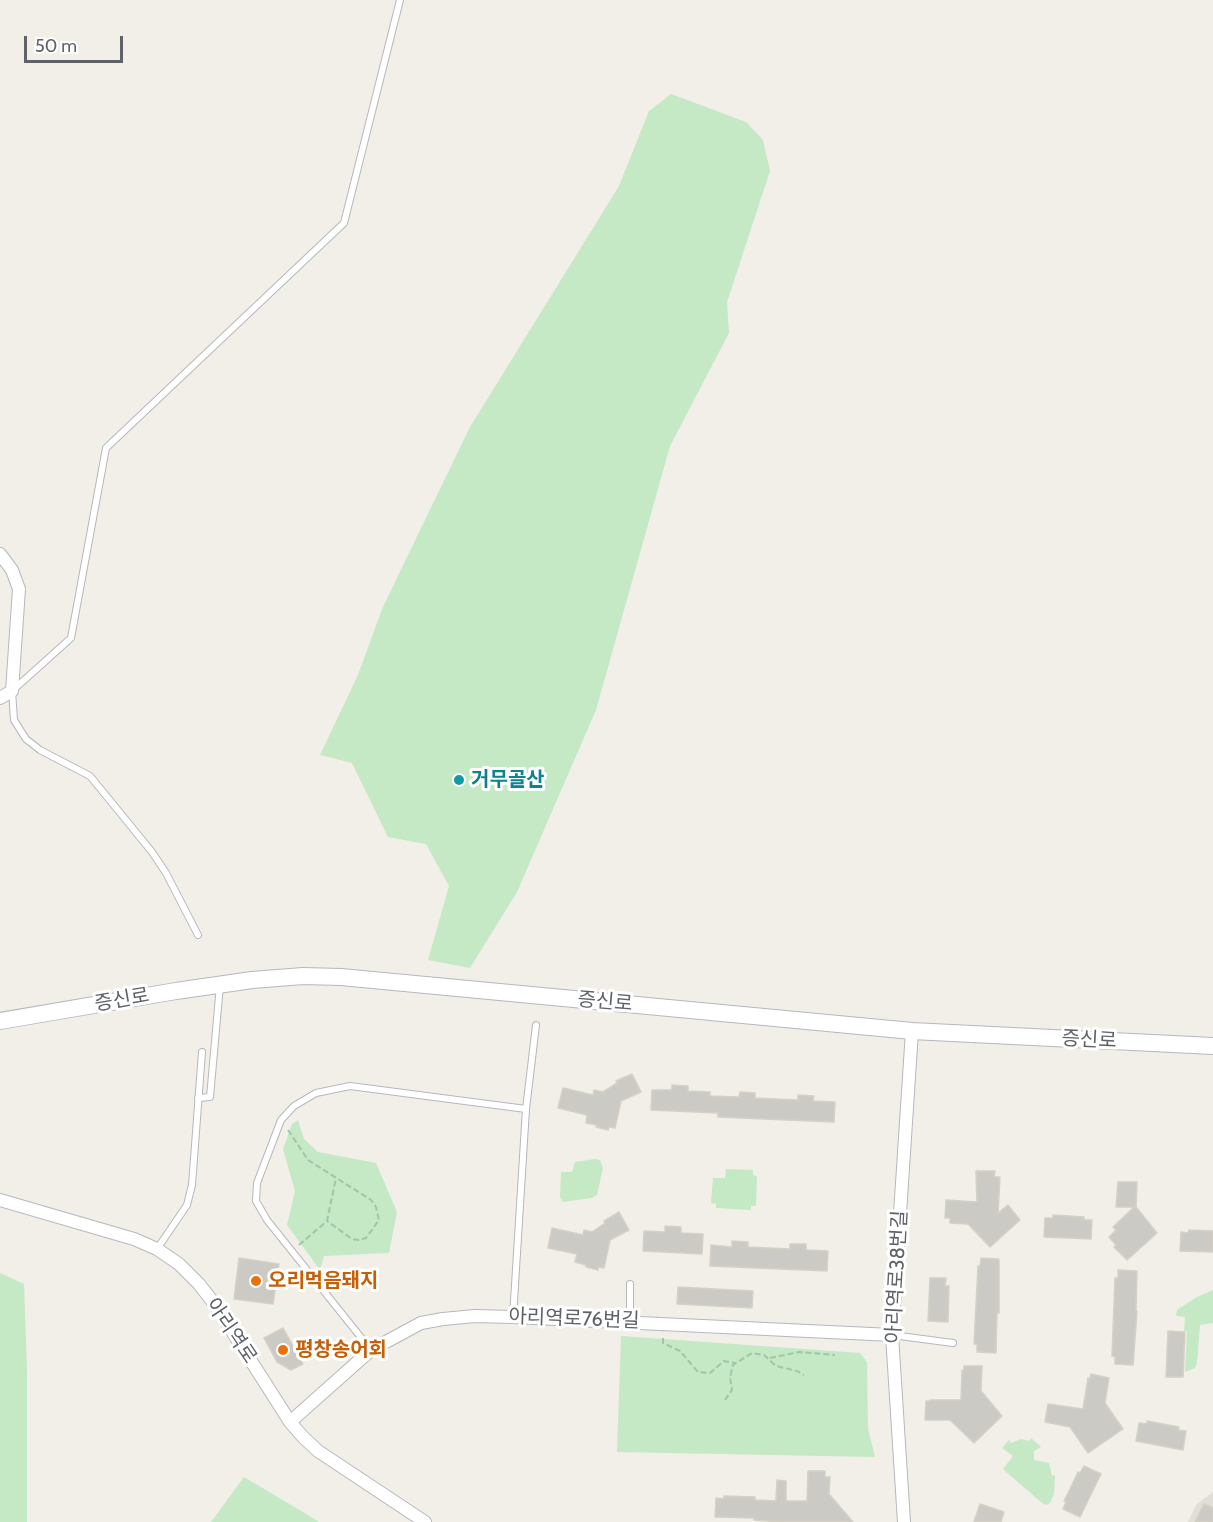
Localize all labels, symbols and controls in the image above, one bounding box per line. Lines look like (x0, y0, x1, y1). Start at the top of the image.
scale bar (27, 24, 126, 62)
text: 50 m (35, 35, 77, 57)
place label: 거무골산 (471, 768, 545, 792)
marker: 거무골산 (452, 773, 466, 787)
street label: 증신로 (93, 983, 151, 1017)
street label: 증신로 (576, 988, 634, 1016)
street label: 증신로 (1061, 1027, 1117, 1053)
street label: 아리역로38번길 (882, 1210, 912, 1344)
place label: 오리먹음돼지 (268, 1269, 378, 1293)
marker: 오리먹음돼지 (249, 1274, 263, 1288)
street label: 아리역로 (200, 1294, 262, 1368)
street label: 아리역로76번길 (508, 1305, 640, 1333)
place label: 평창송어회 (295, 1338, 387, 1362)
marker: 평창송어회 (276, 1343, 290, 1357)

